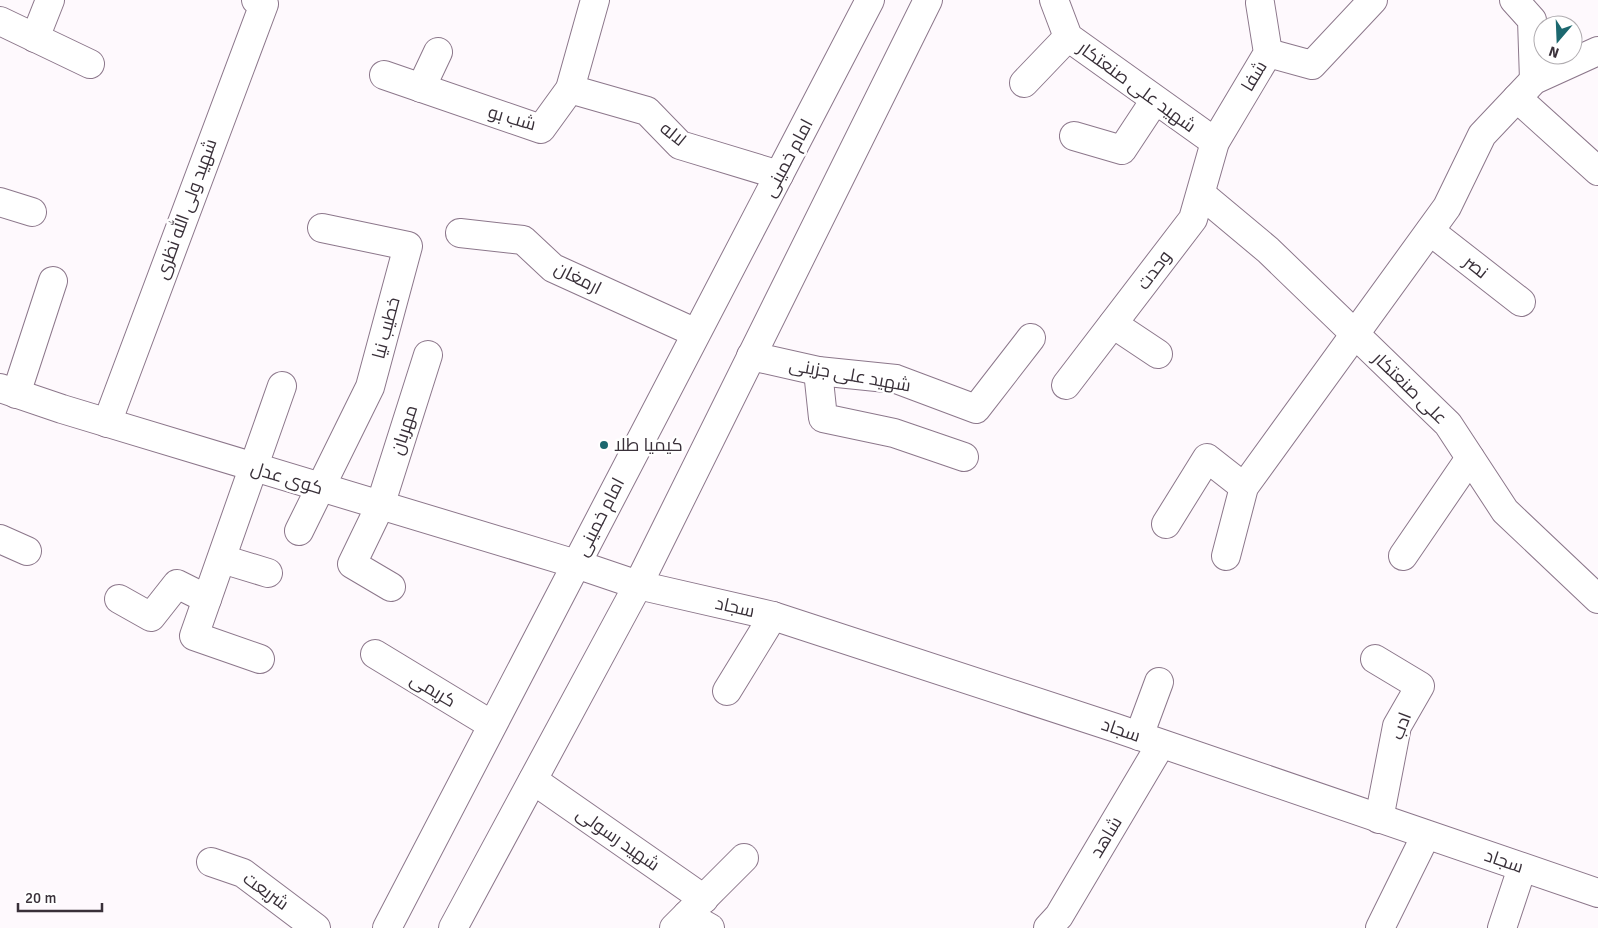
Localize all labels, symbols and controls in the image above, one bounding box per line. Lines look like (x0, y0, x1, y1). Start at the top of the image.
north arrow (1533, 15, 1583, 65)
street label: شهید علی صنعتکار (1073, 36, 1200, 137)
text: N (1547, 42, 1561, 61)
street label: شفا (1236, 57, 1272, 95)
street label: شب بو (486, 101, 538, 135)
street label: امام خمینی (758, 115, 819, 201)
street label: لاله (656, 117, 690, 151)
street label: شهید ولی الله نظری (149, 135, 222, 282)
street label: وحدت (1132, 246, 1176, 294)
street label: نصر (1459, 250, 1493, 283)
street label: ارمغان (551, 257, 605, 299)
street label: خطیب نیا (367, 295, 405, 361)
street label: علی صنعتکار (1368, 346, 1452, 429)
street label: شهید علی جزینی (787, 353, 913, 397)
street label: مهربان (386, 402, 422, 458)
place label: کیمیا طلا (614, 434, 683, 456)
marker: کیمیا طلا (598, 439, 610, 451)
street label: کوی عدل (248, 457, 326, 499)
street label: امام خمینی (571, 474, 630, 561)
street label: سجاد (713, 592, 757, 622)
street label: کریمی (406, 668, 460, 712)
street label: ادب (1386, 709, 1416, 743)
street label: سجاد (1099, 713, 1143, 747)
street label: شهید رسولی (572, 802, 664, 876)
street label: شاهد (1085, 812, 1127, 862)
street label: سجاد (1482, 844, 1526, 878)
street label: شریعت (239, 867, 293, 915)
scale bar (18, 880, 101, 912)
text: 20 m (25, 889, 56, 907)

